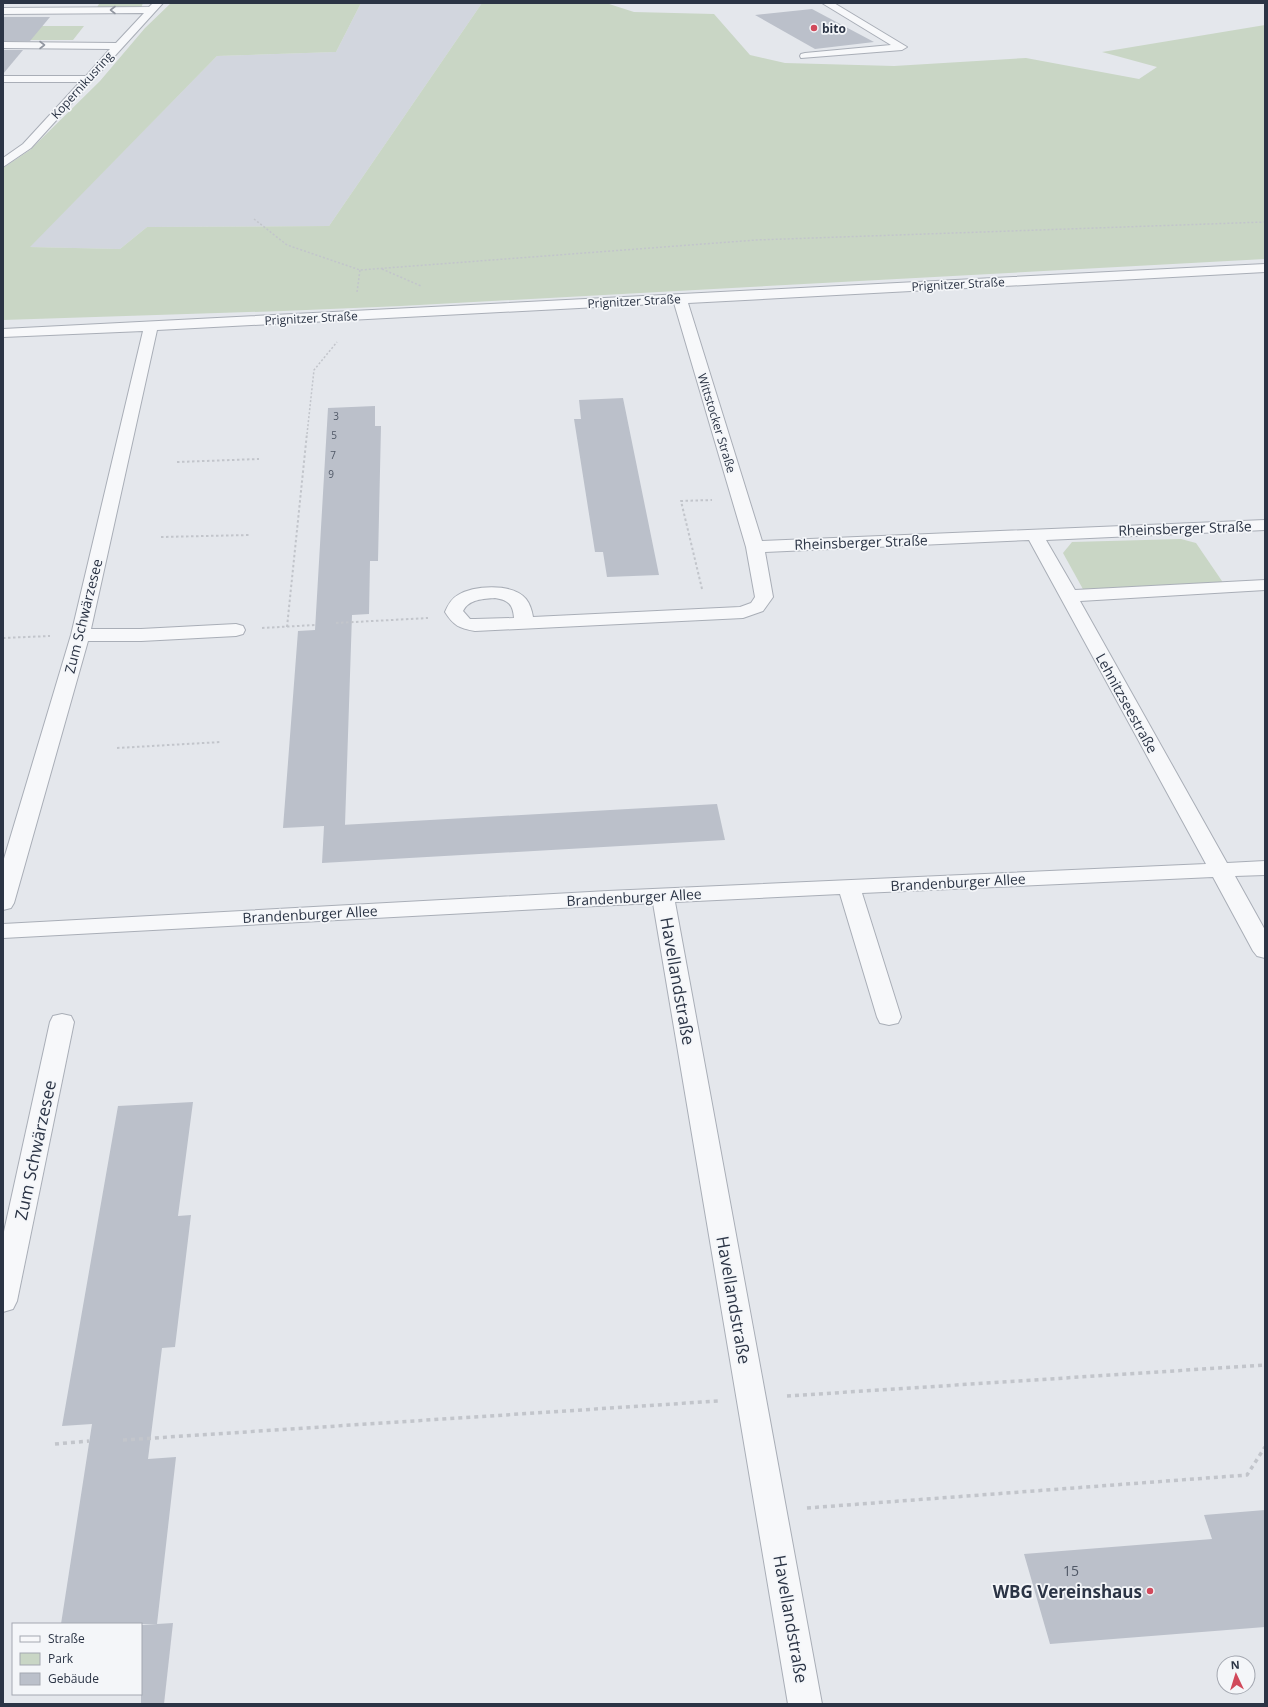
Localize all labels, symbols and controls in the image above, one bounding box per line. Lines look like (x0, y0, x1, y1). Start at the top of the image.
one-way arrow (110, 6, 116, 14)
place label: bito (822, 20, 846, 37)
marker: bito (809, 23, 819, 33)
one-way arrow (39, 41, 45, 49)
street label: Kopernikusring (47, 47, 117, 122)
street label: Prignitzer Straße (911, 273, 1005, 295)
street label: Prignitzer Straße (587, 290, 681, 312)
street label: Prignitzer Straße (264, 307, 358, 329)
street label: Wittstocker Straße (694, 371, 740, 475)
house number: 3 (333, 409, 339, 423)
house number: 5 (331, 428, 337, 442)
house number: 7 (330, 448, 336, 462)
house number: 9 (328, 467, 334, 481)
street label: Rheinsberger Straße (1118, 516, 1252, 540)
street label: Rheinsberger Straße (794, 530, 928, 554)
street label: Zum Schwärzesee (60, 557, 106, 675)
street label: Lehnitzseestraße (1092, 650, 1162, 757)
street label: Brandenburger Allee (890, 869, 1026, 895)
street label: Brandenburger Allee (566, 884, 702, 910)
street label: Brandenburger Allee (242, 901, 378, 927)
street label: Havellandstraße (655, 915, 701, 1047)
street label: Zum Schwärzesee (9, 1078, 61, 1222)
street label: Havellandstraße (711, 1234, 757, 1366)
street label: Havellandstraße (768, 1553, 814, 1685)
house number: 15 (1063, 1561, 1079, 1580)
place label: WBG Vereinshaus (993, 1580, 1142, 1603)
marker: WBG Vereinshaus (1145, 1586, 1155, 1596)
legend (12, 1623, 142, 1695)
text: Straße (48, 1630, 85, 1647)
text: Park (48, 1650, 74, 1667)
north arrow (1216, 1655, 1256, 1695)
text: N (1230, 1657, 1240, 1672)
text: Gebäude (48, 1670, 99, 1687)

